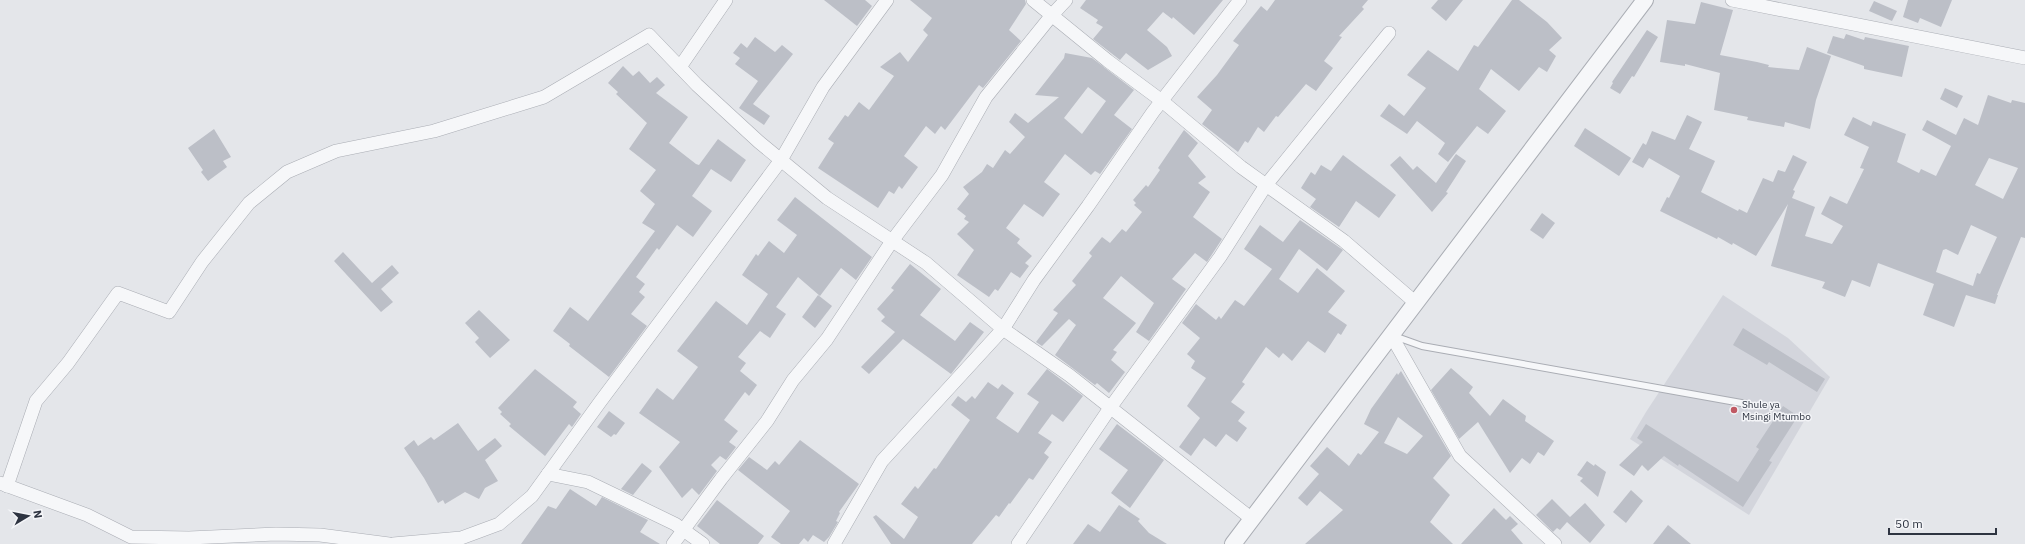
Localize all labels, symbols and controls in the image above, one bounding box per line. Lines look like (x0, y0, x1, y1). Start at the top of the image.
place label: Shule ya Msingi Mtumbo (1742, 398, 1811, 423)
marker: Shule ya Msingi Mtumbo (1729, 405, 1739, 415)
north arrow (8, 496, 48, 536)
text: N (30, 509, 45, 519)
scale bar (1889, 510, 1996, 536)
text: 50 m (1895, 516, 1923, 531)

